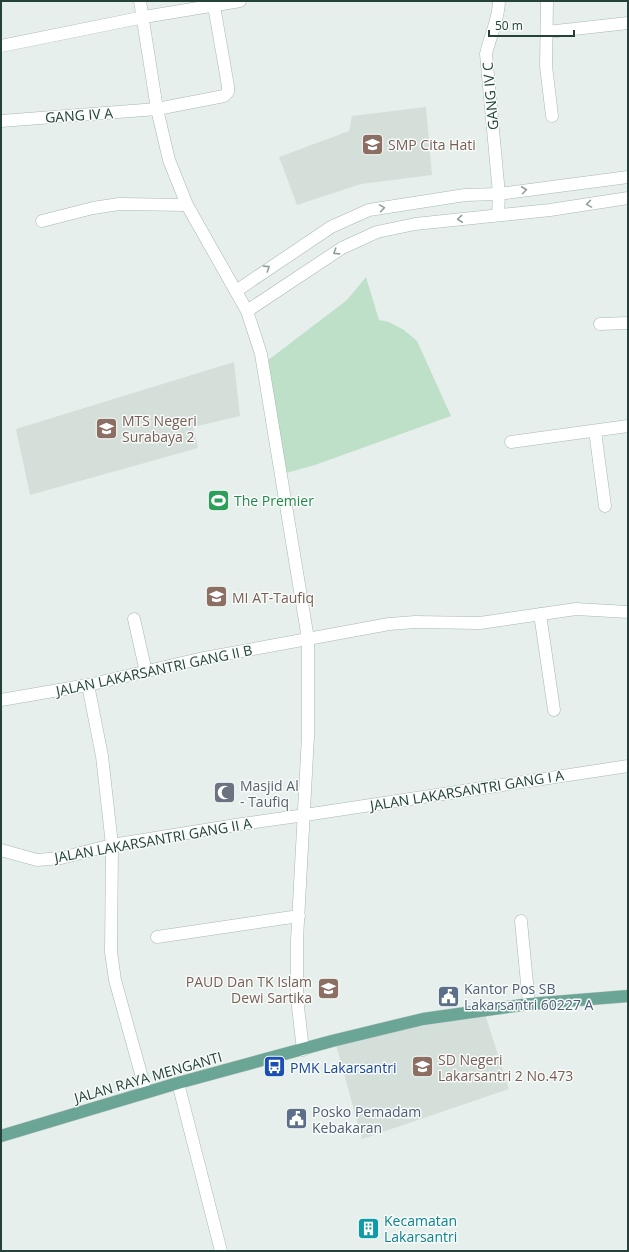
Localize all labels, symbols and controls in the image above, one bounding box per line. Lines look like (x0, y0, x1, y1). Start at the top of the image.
scale bar (489, 12, 574, 38)
text: 50 m (495, 17, 523, 34)
street label: GANG IV C (478, 61, 502, 131)
street label: GANG IV A (44, 103, 114, 127)
school or university icon: SMP Cita Hati (359, 131, 385, 157)
place label: SMP Cita Hati (388, 135, 476, 154)
one-way arrow (521, 186, 527, 195)
one-way arrow (586, 199, 593, 208)
one-way arrow (378, 204, 385, 213)
one-way arrow (457, 215, 463, 224)
one-way arrow (333, 247, 340, 255)
one-way arrow (263, 266, 270, 273)
place label: MTS Negeri Surabaya 2 (122, 411, 197, 446)
school or university icon: MTS Negeri Surabaya 2 (93, 415, 119, 441)
sports icon: The Premier (206, 487, 232, 513)
place label: The Premier (234, 491, 314, 510)
school or university icon: MI AT-Taufiq (203, 584, 229, 610)
place label: MI AT-Taufiq (232, 588, 314, 607)
street label: JALAN LAKARSANTRI GANG II B (52, 640, 254, 701)
street label: JALAN LAKARSANTRI GANG I A (367, 765, 565, 815)
place label: Masjid Al - Taufiq (240, 776, 299, 811)
mosque icon: Masjid Al - Taufiq (212, 780, 238, 806)
street label: JALAN LAKARSANTRI GANG II A (51, 813, 253, 867)
place label: PAUD Dan TK Islam Dewi Sartika (186, 972, 312, 1007)
school or university icon: PAUD Dan TK Islam Dewi Sartika (315, 976, 341, 1002)
place label: Kantor Pos SB Lakarsantri 60227 A (464, 979, 594, 1014)
public building icon: Kantor Pos SB Lakarsantri 60227 A (436, 983, 462, 1009)
street label: JALAN RAYA MENGANTI (70, 1047, 224, 1108)
place label: SD Negeri Lakarsantri 2 No.473 (438, 1050, 573, 1085)
bus stop icon: PMK Lakarsantri (262, 1054, 288, 1080)
school or university icon: SD Negeri Lakarsantri 2 No.473 (409, 1054, 435, 1080)
place label: PMK Lakarsantri (290, 1058, 396, 1077)
place label: Posko Pemadam Kebakaran (312, 1102, 421, 1137)
public building icon: Posko Pemadam Kebakaran (283, 1106, 309, 1132)
place label: Kecamatan Lakarsantri (384, 1211, 457, 1246)
building icon: Kecamatan Lakarsantri (355, 1215, 381, 1241)

